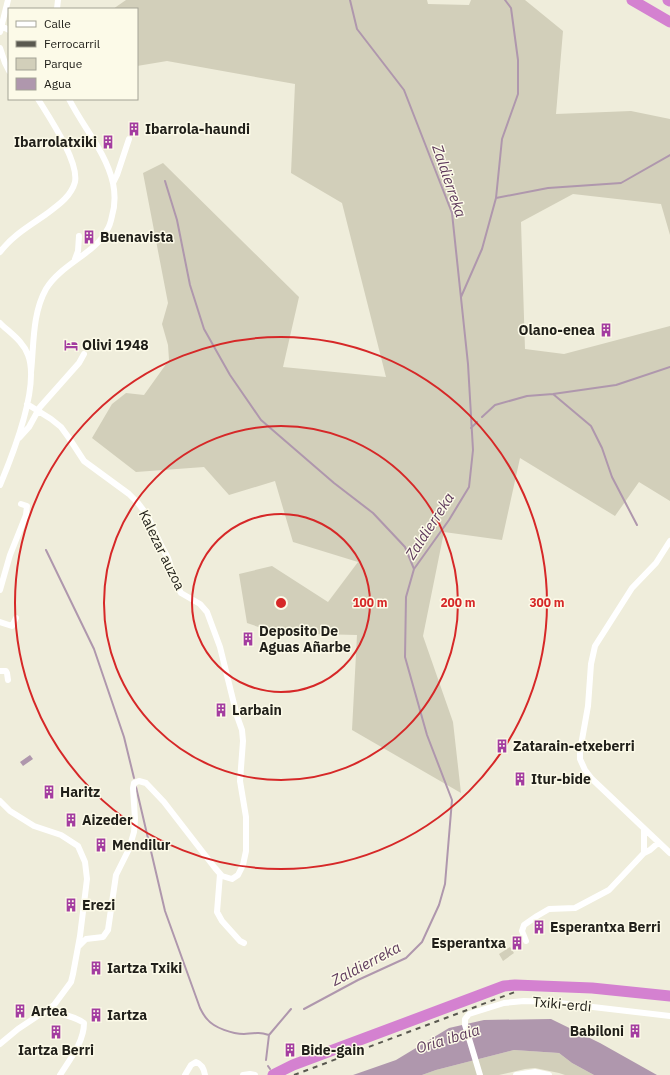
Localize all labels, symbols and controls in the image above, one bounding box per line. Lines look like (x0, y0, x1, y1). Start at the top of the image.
legend (8, 8, 138, 100)
text: Calle (44, 16, 71, 31)
text: Ferrocarril (44, 36, 100, 51)
text: Parque (44, 56, 83, 71)
text: Agua (44, 76, 72, 91)
place label: Ibarrola-haundi (145, 120, 250, 138)
building icon: Ibarrola-haundi (126, 121, 142, 137)
place label: Ibarrolatxiki (14, 133, 97, 151)
building icon: Ibarrolatxiki (100, 134, 116, 150)
water label: Zaldierreka (428, 141, 471, 220)
place label: Buenavista (100, 228, 174, 246)
building icon: Buenavista (81, 229, 97, 245)
place label: Olano-enea (519, 321, 595, 339)
building icon: Olano-enea (598, 322, 614, 338)
place label: Olivi 1948 (82, 336, 149, 354)
hotel icon: Olivi 1948 (63, 337, 79, 353)
water label: Zaldierreka (400, 488, 458, 564)
street label: Kalezar auzoa (135, 507, 189, 594)
text: 100 m (352, 595, 388, 610)
text: 200 m (440, 595, 476, 610)
text: 300 m (529, 595, 565, 610)
centre of rings (274, 596, 288, 610)
place label: Deposito De Aguas Añarbe (259, 622, 351, 656)
building icon: Deposito De Aguas Añarbe (240, 631, 256, 647)
place label: Larbain (232, 701, 282, 719)
building icon: Larbain (213, 702, 229, 718)
place label: Zatarain-etxeberri (513, 737, 635, 755)
building icon: Zatarain-etxeberri (494, 738, 510, 754)
place label: Itur-bide (531, 770, 591, 788)
building icon: Itur-bide (512, 771, 528, 787)
place label: Haritz (60, 783, 100, 801)
building icon: Haritz (41, 784, 57, 800)
place label: Aizeder (82, 811, 133, 829)
building icon: Aizeder (63, 812, 79, 828)
place label: Mendilur (112, 836, 171, 854)
building icon: Mendilur (93, 837, 109, 853)
place label: Erezi (82, 896, 115, 914)
building icon: Erezi (63, 897, 79, 913)
place label: Esperantxa Berri (550, 918, 661, 936)
building icon: Esperantxa Berri (531, 919, 547, 935)
place label: Esperantxa (431, 934, 506, 952)
building icon: Esperantxa (509, 935, 525, 951)
water label: Zaldierreka (327, 937, 404, 990)
place label: Iartza Txiki (107, 959, 182, 977)
building icon: Iartza Txiki (88, 960, 104, 976)
street label: Txiki-erdi (532, 992, 592, 1016)
place label: Artea (31, 1002, 67, 1020)
building icon: Artea (12, 1003, 28, 1019)
place label: Iartza (107, 1006, 147, 1024)
building icon: Iartza (88, 1007, 104, 1023)
water label: Oria ibaia (414, 1020, 482, 1057)
place label: Babiloni (570, 1022, 624, 1040)
building icon: Babiloni (627, 1023, 643, 1039)
building icon: Iartza Berri (48, 1024, 64, 1040)
place label: Iartza Berri (18, 1041, 94, 1059)
place label: Bide-gain (301, 1041, 365, 1059)
building icon: Bide-gain (282, 1042, 298, 1058)

